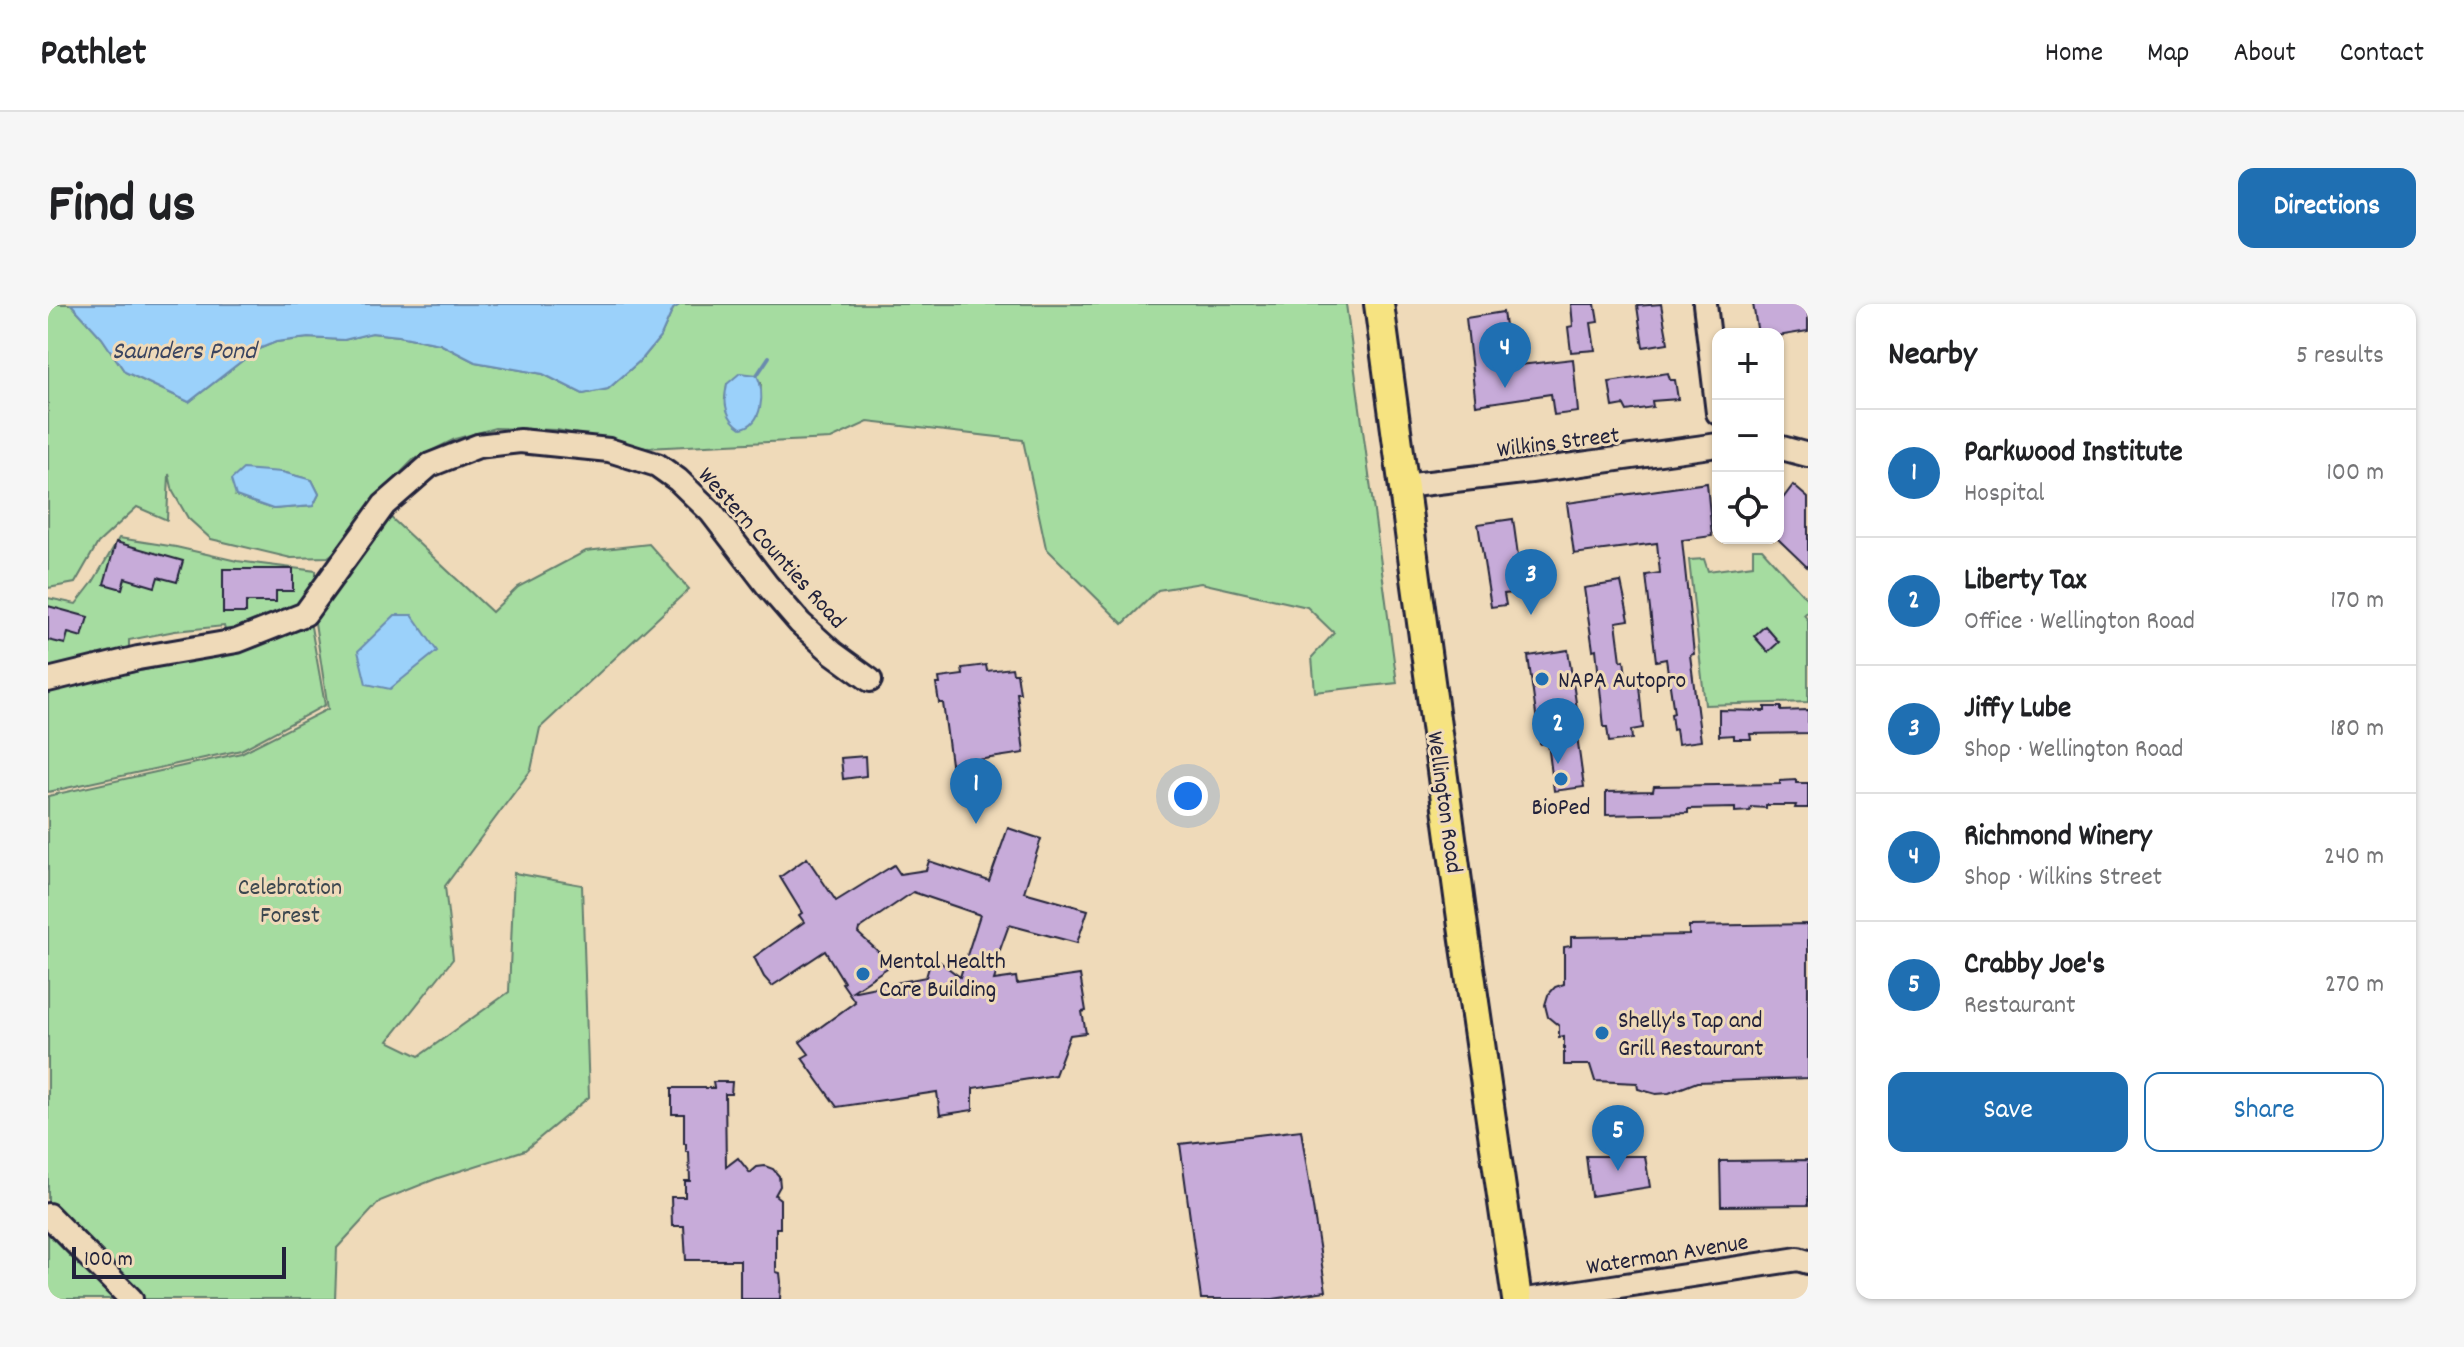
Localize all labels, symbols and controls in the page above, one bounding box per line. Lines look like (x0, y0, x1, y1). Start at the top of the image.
text: Pathlet (40, 28, 146, 83)
text: Home (2045, 35, 2103, 75)
text: Map (2147, 35, 2189, 75)
text: About (2233, 35, 2296, 75)
text: Contact (2340, 35, 2424, 75)
text: Find us (48, 168, 196, 248)
button: Directions (2238, 168, 2416, 248)
pin: 4 (1479, 322, 1531, 388)
map controls (1712, 328, 1784, 544)
button: + (1712, 328, 1784, 400)
text: Nearby (1888, 332, 1977, 381)
water label: Saunders Pond (112, 334, 259, 371)
text: 5 results (2296, 338, 2384, 375)
button: − (1712, 400, 1784, 472)
street label: Wilkins Street (1495, 420, 1622, 468)
text: Parkwood Institute (1964, 433, 2183, 476)
text: 1 (1911, 455, 1917, 492)
text: 100 m (2326, 455, 2384, 492)
street label: Western Counties Road (689, 460, 853, 638)
button: locate (1712, 472, 1784, 544)
text: Hospital (1964, 476, 2045, 513)
pin: 3 (1505, 549, 1557, 615)
text: Liberty Tax (1964, 561, 2086, 604)
text: 2 (1908, 583, 1920, 620)
text: 170 m (2330, 583, 2384, 620)
text: Office · Wellington Road (1964, 604, 2195, 641)
place label: NAPA Autopro (1558, 665, 1686, 699)
marker: NAPA Autopro (1533, 670, 1551, 688)
text: Jiffy Lube (1964, 689, 2071, 732)
pin: 2 (1532, 698, 1584, 764)
text: 3 (1908, 711, 1920, 748)
text: 180 m (2330, 711, 2384, 748)
street label: Wellington Road (1416, 729, 1470, 875)
text: Shop · Wellington Road (1964, 732, 2183, 769)
pin: 1 (950, 758, 1002, 824)
marker: BioPed (1552, 770, 1570, 788)
your location (1168, 776, 1208, 816)
place label: BioPed (1531, 792, 1591, 826)
text: Richmond Winery (1964, 817, 2152, 860)
text: 4 (1909, 839, 1919, 876)
text: 240 m (2324, 839, 2384, 876)
text: Shop · Wilkins Street (1964, 860, 2162, 897)
park label: Celebration Forest (238, 872, 342, 934)
text: Crabby Joe's (1964, 945, 2105, 988)
place label: Mental Health Care Building (879, 946, 1006, 1008)
marker: Mental Health Care Building (854, 965, 872, 983)
text: 5 (1908, 967, 1920, 1004)
text: 270 m (2325, 967, 2384, 1004)
text: Restaurant (1964, 988, 2076, 1025)
place label: Shelly's Tap and Grill Restaurant (1618, 1005, 1763, 1067)
marker: Shelly's Tap and Grill Restaurant (1593, 1024, 1611, 1042)
button: Save (1888, 1072, 2128, 1152)
button: Share (2144, 1072, 2384, 1152)
pin: 5 (1592, 1105, 1644, 1171)
street label: Waterman Avenue (1584, 1226, 1751, 1286)
scale bar (72, 1243, 286, 1279)
text: 100 m (84, 1245, 133, 1276)

